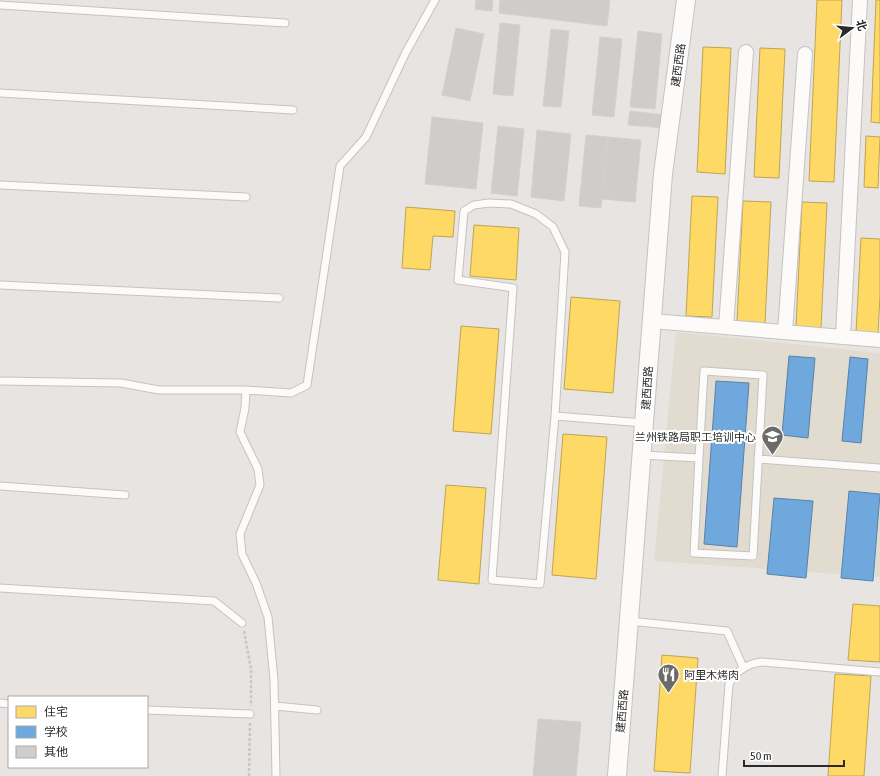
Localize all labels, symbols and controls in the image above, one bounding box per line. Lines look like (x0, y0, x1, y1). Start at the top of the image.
north arrow (832, 8, 872, 48)
text: 北 (854, 18, 869, 32)
street label: 建西西路 (669, 42, 687, 88)
street label: 建西西路 (639, 366, 655, 410)
school or university icon: 兰州铁路局职工培训中心 (759, 424, 785, 457)
place label: 兰州铁路局职工培训中心 (635, 431, 756, 443)
restaurant icon: 阿里木烤肉 (655, 662, 681, 695)
place label: 阿里木烤肉 (684, 669, 739, 681)
street label: 建西西路 (614, 689, 630, 733)
legend (8, 696, 148, 768)
text: 住宅 (44, 705, 68, 719)
text: 学校 (44, 725, 68, 739)
scale bar (744, 742, 844, 768)
text: 其他 (44, 745, 68, 759)
text: 50 m (750, 749, 772, 763)

